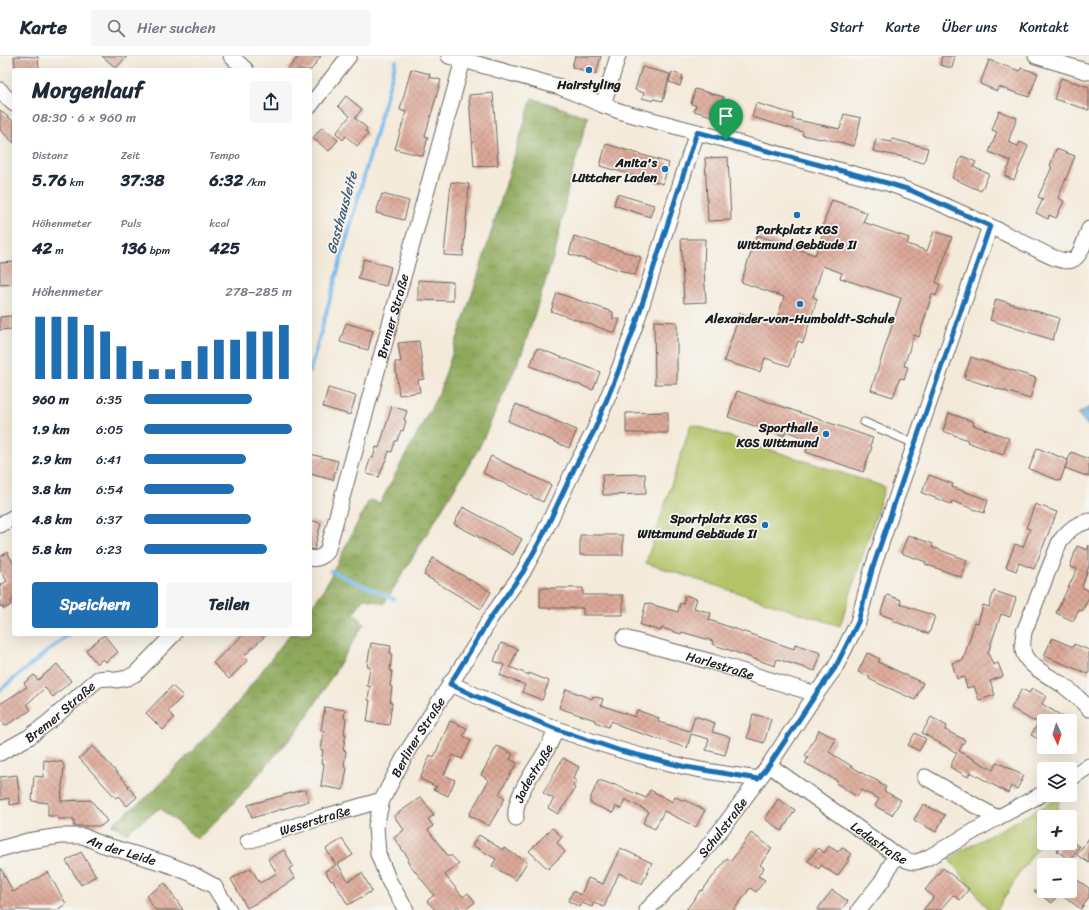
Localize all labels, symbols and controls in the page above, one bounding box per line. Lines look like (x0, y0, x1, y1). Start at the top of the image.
search box (91, 10, 371, 46)
text: Karte (20, 11, 67, 44)
text: Hier suchen (137, 15, 216, 41)
text: Start (830, 15, 863, 40)
text: Karte (885, 15, 920, 40)
text: Über uns (942, 15, 997, 40)
text: Kontakt (1019, 15, 1069, 40)
icon: search (105, 17, 127, 39)
marker: Hairstyling (584, 65, 594, 75)
text: Morgenlauf (32, 71, 143, 110)
place label: Hairstyling (556, 73, 621, 96)
button: share (250, 81, 292, 123)
pin (709, 99, 743, 140)
icon: arrive (715, 105, 737, 127)
text: 08:30 · 6 × 960 m (32, 106, 136, 129)
text: Distanz (32, 146, 68, 165)
text: Zeit (121, 146, 140, 165)
text: Tempo (209, 146, 240, 165)
place label: Anita's Lüttcher Laden (572, 151, 658, 189)
marker: Anita's Lüttcher Laden (660, 164, 670, 174)
text: 5.76 (32, 165, 67, 195)
text: 37:38 (121, 165, 164, 195)
text: 6:32 (209, 165, 243, 195)
water label: Gasthausleite (319, 168, 365, 257)
text: km (67, 173, 84, 192)
text: /km (243, 173, 266, 192)
marker: Parkplatz KGS Wittmund Gebäude II (792, 210, 802, 220)
text: Höhenmeter (32, 214, 91, 233)
text: Puls (121, 214, 141, 233)
text: kcal (209, 214, 229, 233)
place label: Parkplatz KGS Wittmund Gebäude II (737, 218, 858, 256)
text: 42 (32, 233, 52, 263)
text: 136 (121, 233, 147, 263)
text: 425 (209, 233, 240, 263)
text: m (52, 241, 64, 260)
text: bpm (147, 241, 170, 260)
street label: Bremer Straße (370, 271, 415, 361)
text: Höhenmeter (32, 280, 102, 303)
text: 278–285 m (225, 280, 292, 303)
marker: Alexander-von-Humboldt-Schule (795, 299, 805, 309)
place label: Alexander-von-Humboldt-Schule (704, 307, 895, 330)
text: 960 m (32, 388, 69, 411)
text: 6:35 (96, 388, 122, 411)
place label: Sporthalle KGS Wittmund (736, 416, 819, 454)
text: 1.9 km (32, 418, 70, 441)
text: 6:05 (96, 418, 123, 441)
marker: Sporthalle KGS Wittmund (821, 429, 831, 439)
text: 2.9 km (32, 448, 72, 471)
text: 6:41 (96, 448, 121, 471)
text: 3.8 km (32, 478, 71, 501)
text: 6:54 (96, 478, 123, 501)
place label: Sportplatz KGS Wittmund Gebäude II (637, 507, 758, 545)
text: 4.8 km (32, 508, 72, 531)
text: 6:37 (96, 508, 122, 531)
marker: Sportplatz KGS Wittmund Gebäude II (760, 520, 770, 530)
text: 5.8 km (32, 538, 72, 561)
text: 6:23 (96, 538, 122, 561)
button: Speichern (32, 582, 158, 628)
button: Teilen (166, 582, 292, 628)
street label: Harlestraße (684, 644, 758, 686)
street label: Bremer Straße (19, 675, 101, 748)
street label: Berliner Straße (384, 692, 451, 781)
north arrow (1037, 714, 1077, 754)
map controls (1037, 714, 1077, 898)
street label: Jadestraße (507, 739, 560, 807)
button: layers (1037, 762, 1077, 802)
street label: Schulstraße (692, 792, 753, 862)
street label: Weserstraße (276, 798, 353, 842)
button: + (1037, 810, 1077, 850)
street label: Ledastraße (846, 815, 912, 871)
street label: An der Leide (83, 828, 159, 872)
button: − (1037, 858, 1077, 898)

